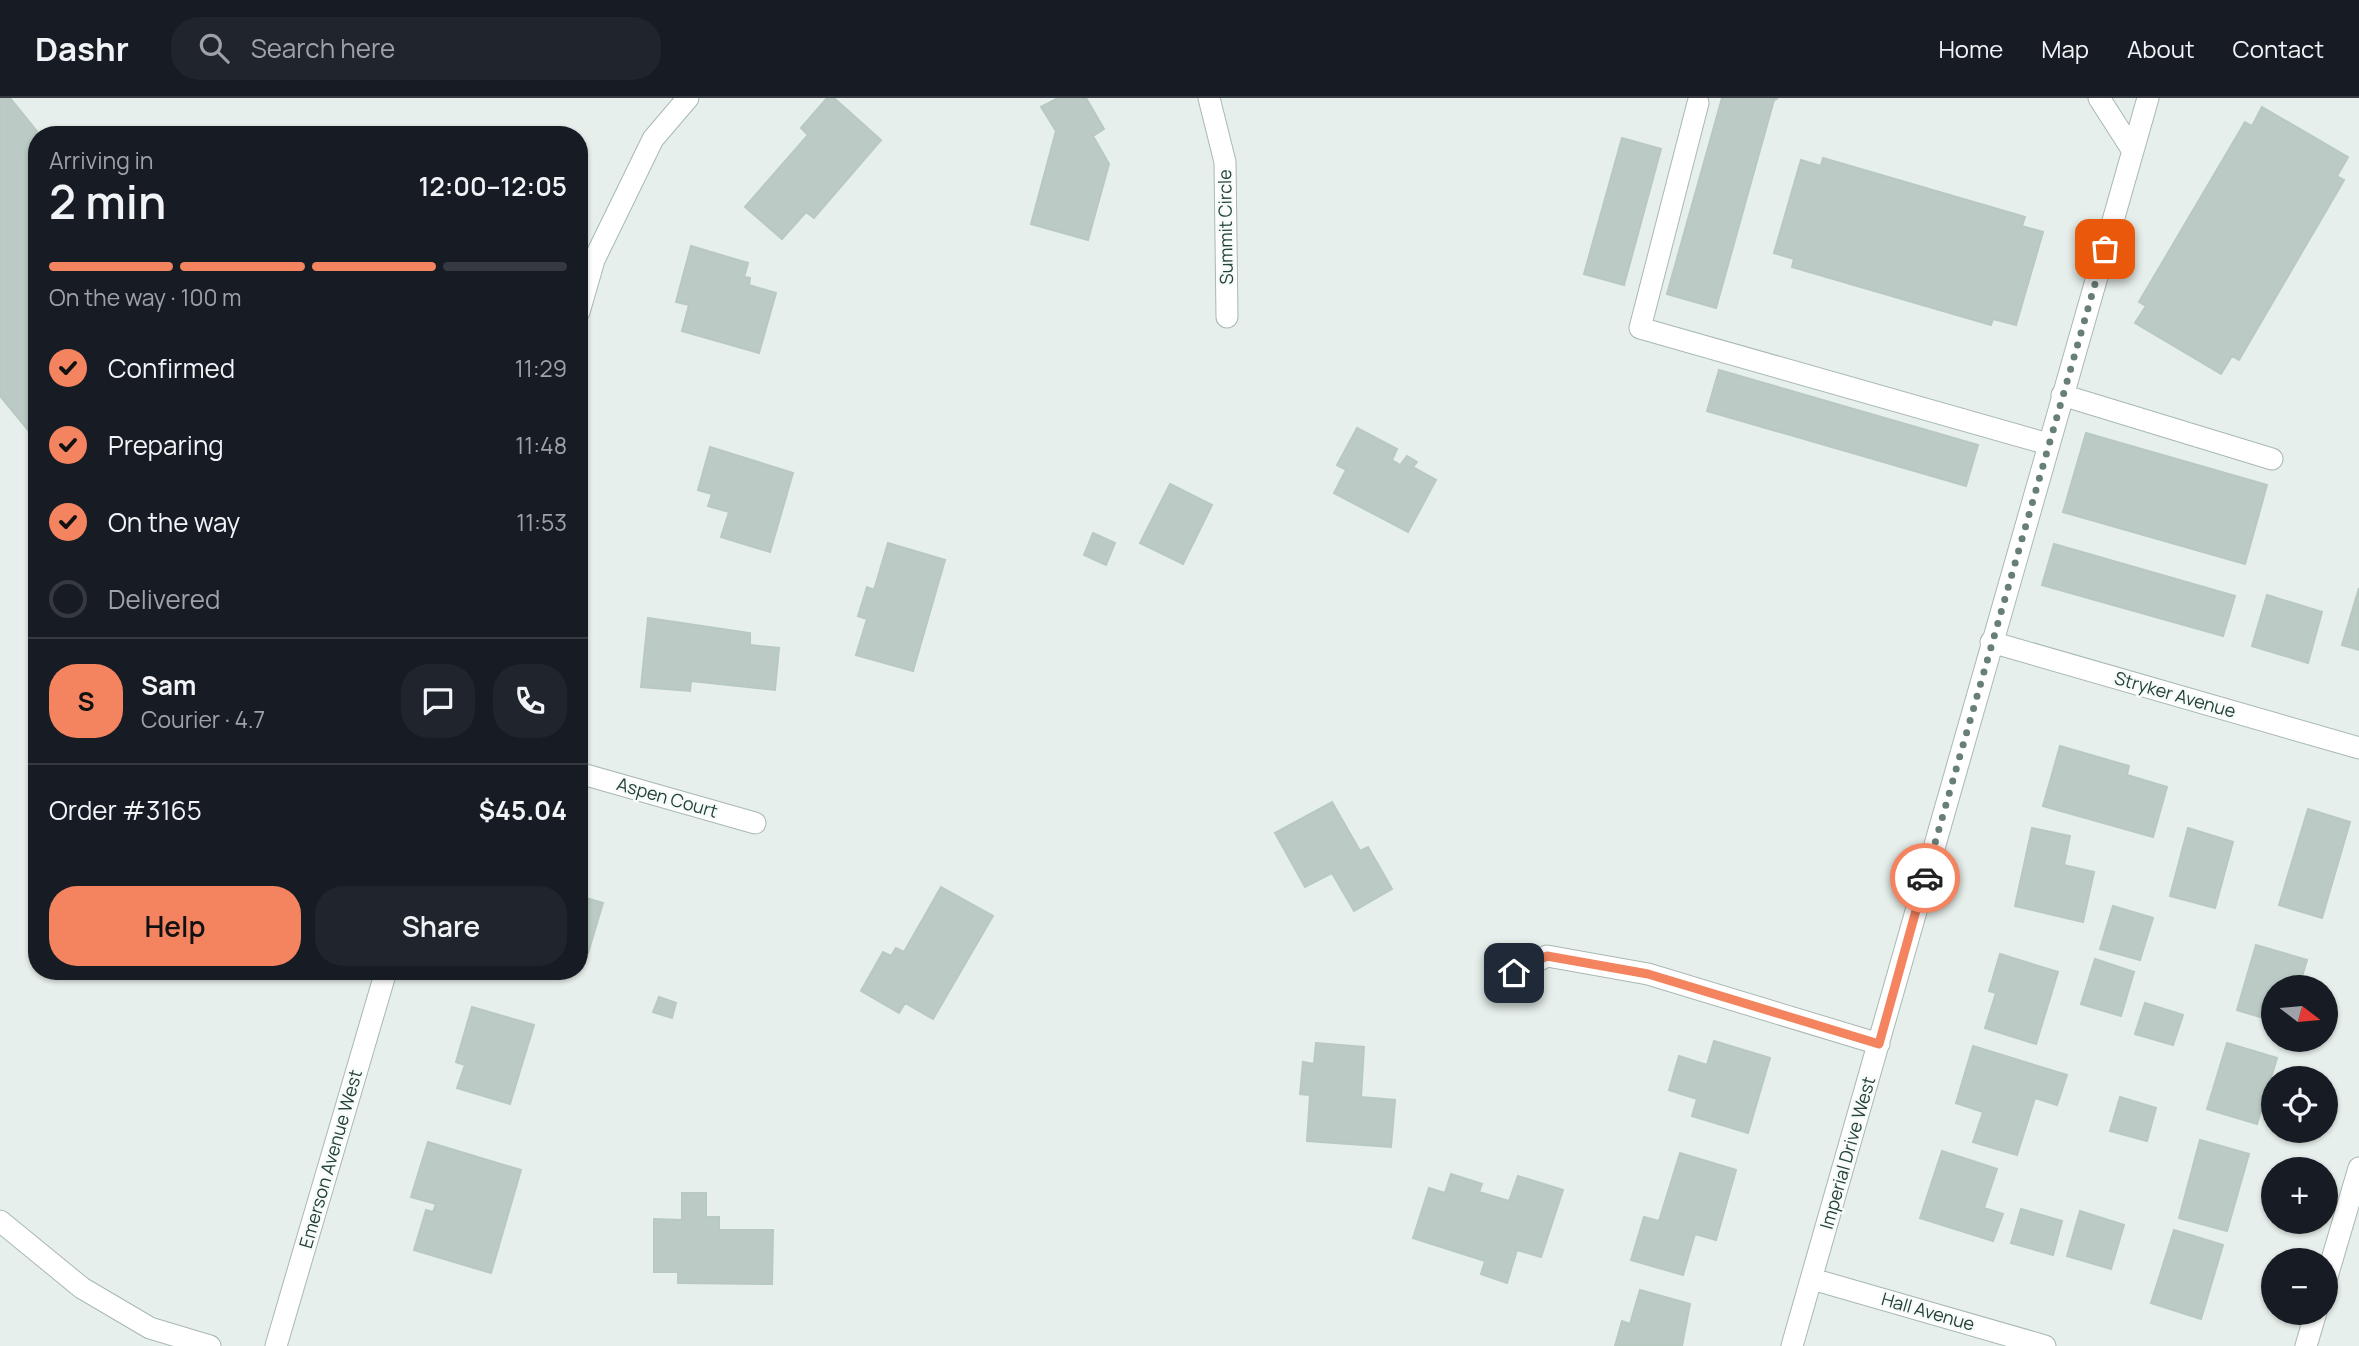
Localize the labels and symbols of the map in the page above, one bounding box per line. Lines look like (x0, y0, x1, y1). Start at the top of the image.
street label: Summit Circle (1212, 169, 1238, 285)
pin (2075, 219, 2135, 279)
street label: Stryker Avenue (2112, 665, 2239, 723)
street label: Aspen Court (614, 771, 721, 823)
courier (1890, 843, 1960, 913)
pin (1484, 943, 1544, 1003)
north arrow (2261, 975, 2338, 1052)
street label: Emerson Avenue West (293, 1067, 367, 1251)
street label: Imperial Drive West (1814, 1074, 1880, 1232)
street label: Hall Avenue (1879, 1286, 1978, 1336)

